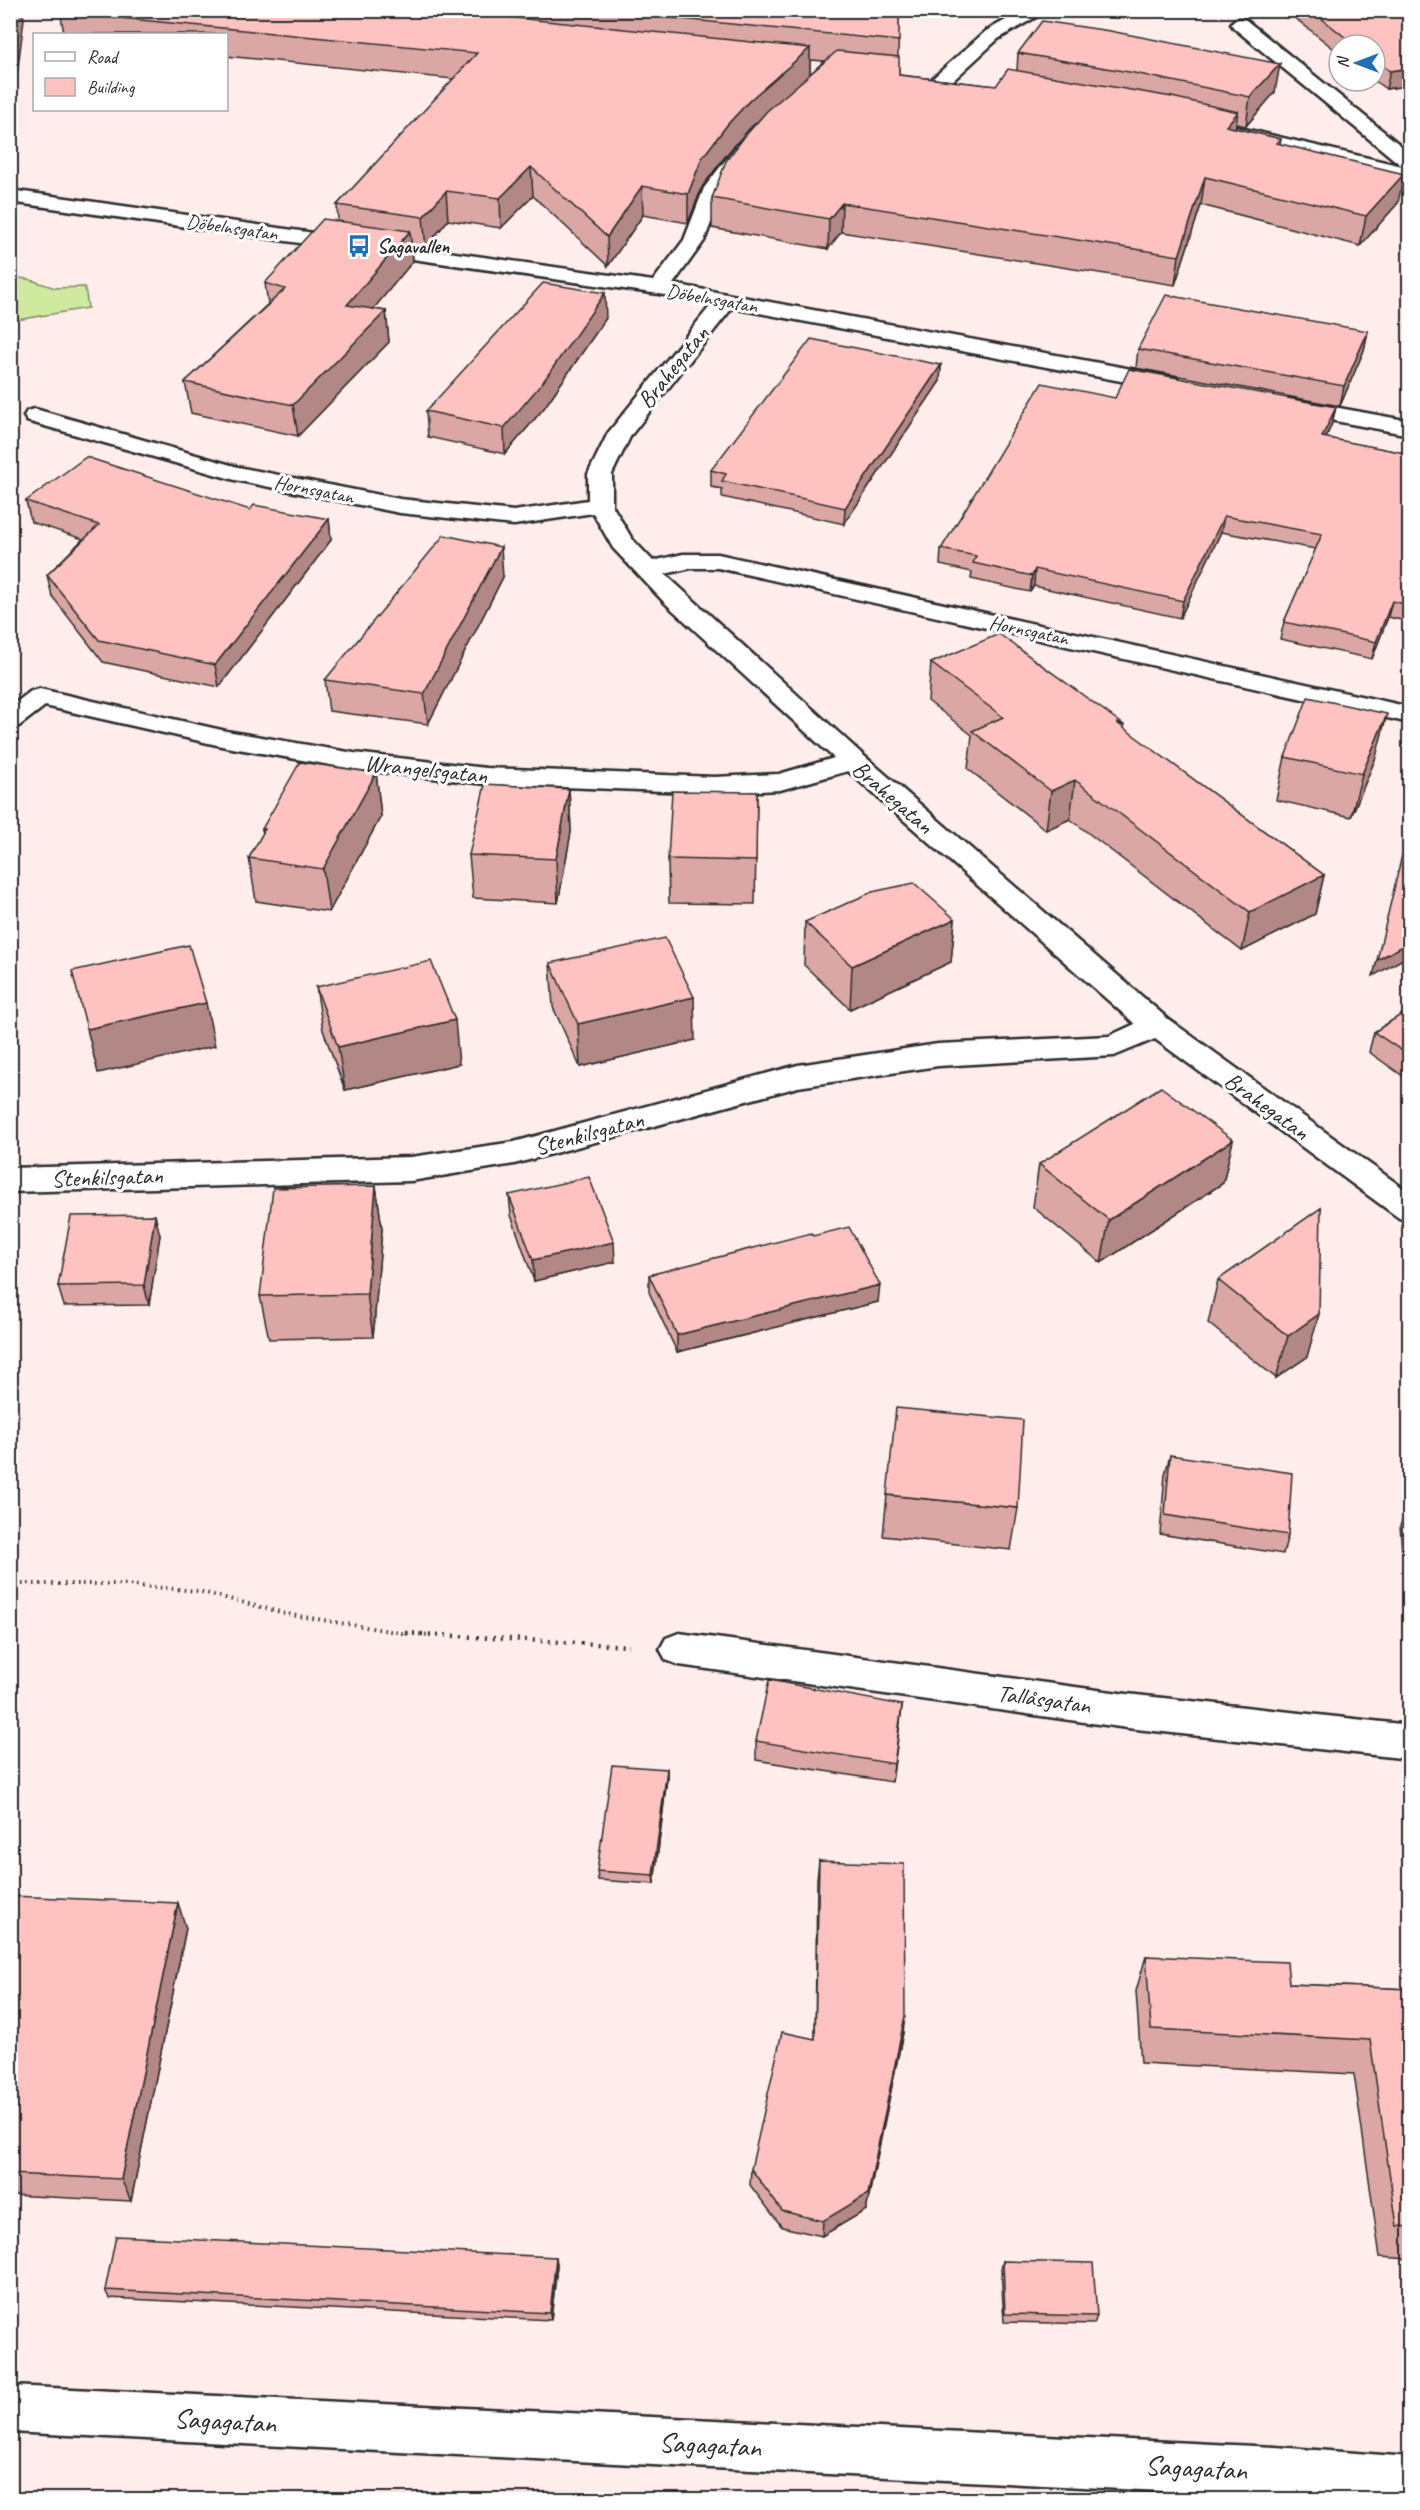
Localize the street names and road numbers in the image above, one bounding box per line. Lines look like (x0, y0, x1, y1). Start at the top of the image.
street label: Döbelnsgatan (185, 209, 280, 246)
street label: Döbelnsgatan (664, 278, 760, 319)
street label: Brahegatan (631, 319, 716, 414)
street label: Hornsgatan (272, 470, 357, 510)
street label: Hornsgatan (987, 610, 1072, 651)
street label: Wrangelsgatan (363, 748, 489, 790)
street label: Brahegatan (846, 754, 940, 841)
street label: Brahegatan (1219, 1065, 1316, 1147)
street label: Stenkilsgatan (531, 1104, 647, 1162)
street label: Stenkilsgatan (51, 1160, 164, 1194)
street label: Tallåsgatan (996, 1678, 1094, 1721)
street label: Sagagatan (173, 2400, 278, 2441)
street label: Sagagatan (658, 2424, 763, 2465)
street label: Sagagatan (1144, 2447, 1249, 2488)

